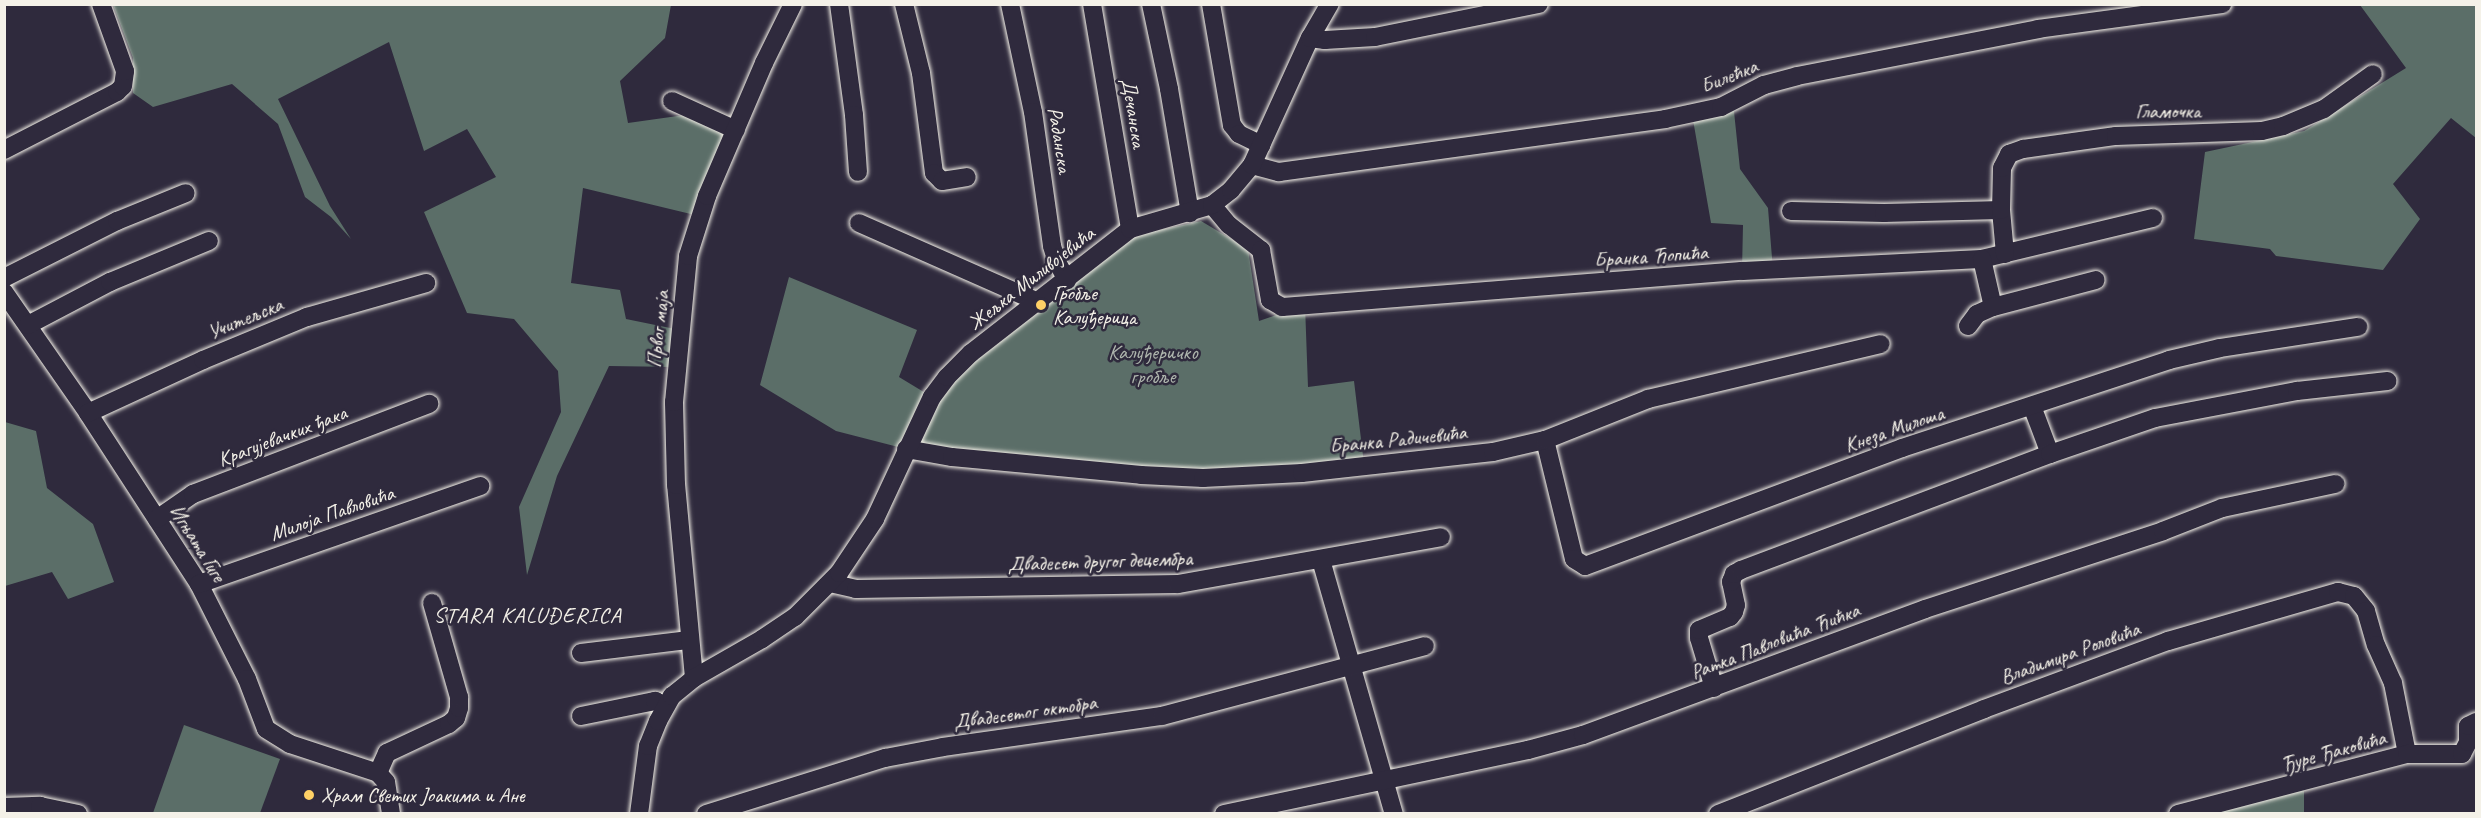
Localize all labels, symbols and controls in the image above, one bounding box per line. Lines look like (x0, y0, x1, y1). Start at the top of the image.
street label: Билећка (1697, 53, 1761, 99)
street label: Дечанска (1116, 76, 1152, 150)
street label: Гламочка (2135, 98, 2201, 124)
street label: Раданска (1042, 105, 1078, 175)
street label: Жељка Миливојевића (962, 220, 1100, 336)
street label: Бранка Ћопића (1593, 239, 1709, 273)
place label: Гробље Калуђерица (1053, 280, 1136, 330)
street label: Првог маја (641, 289, 675, 369)
street label: Учитељска (204, 292, 286, 344)
marker: Гробље Калуђерица (1034, 298, 1048, 312)
park label: Калуђеричко гробље (1108, 339, 1198, 389)
street label: Крагујевачких ђака (214, 400, 350, 472)
street label: Кнеза Милоша (1841, 400, 1947, 458)
street label: Бранка Радичевића (1328, 419, 1468, 459)
street label: Милоја Павловића (266, 480, 398, 546)
street label: Игњата Гиге (164, 499, 232, 587)
street label: Двадесет другог децембра (1008, 545, 1192, 577)
street label: Ратка Павловића Ћићка (1688, 598, 1862, 684)
district label: STARA KALUĐERICA (434, 603, 622, 629)
street label: Владимира Роловића (1997, 616, 2143, 690)
street label: Двадесетог октобра (951, 689, 1099, 735)
street label: Ђуре Ђаковића (2278, 725, 2388, 777)
place label: Храм Светих Јоакима и Ане (321, 782, 526, 808)
marker: Храм Светих Јоакима и Ане (302, 788, 316, 802)

